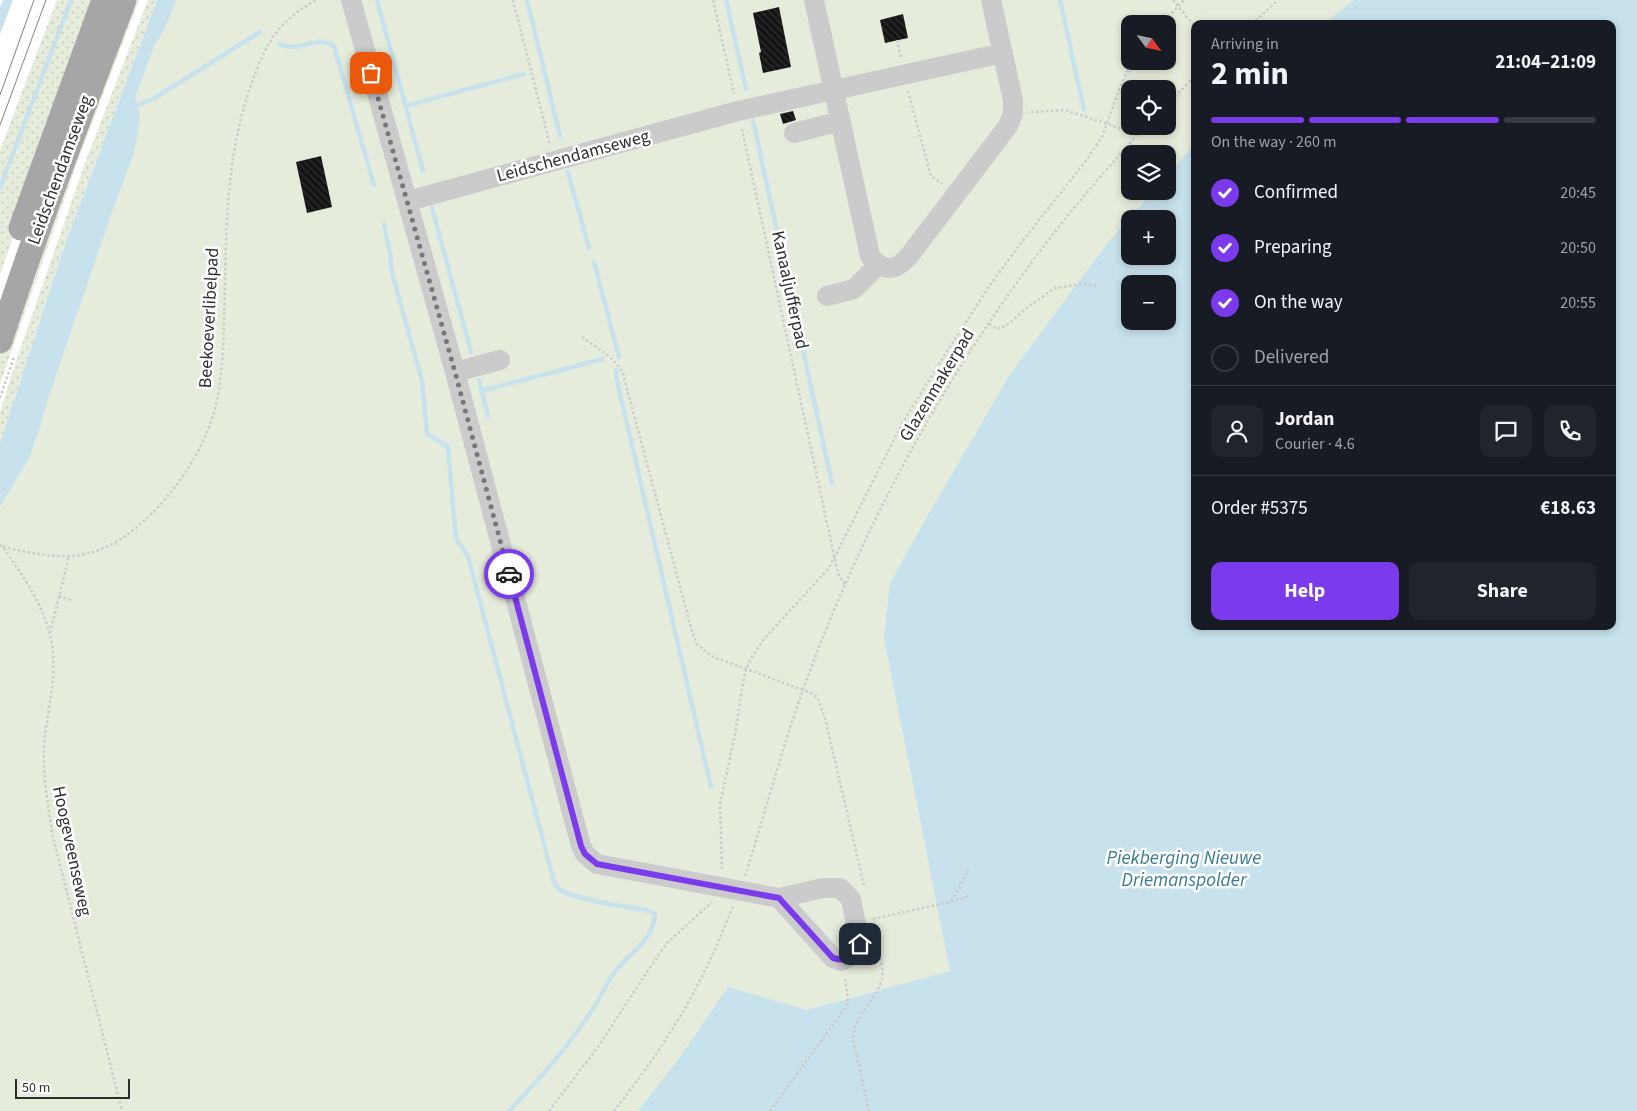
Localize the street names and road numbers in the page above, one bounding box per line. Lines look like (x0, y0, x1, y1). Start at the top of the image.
street label: Leidschendamseweg (21, 92, 99, 248)
street label: Leidschendamseweg (494, 124, 652, 188)
street label: Kanaaljufferpad (765, 228, 815, 352)
street label: Beekoeverlibelpad (193, 247, 225, 389)
street label: Glazenmakerpad (893, 324, 981, 446)
street label: Hoogeveenseweg (46, 784, 98, 918)

